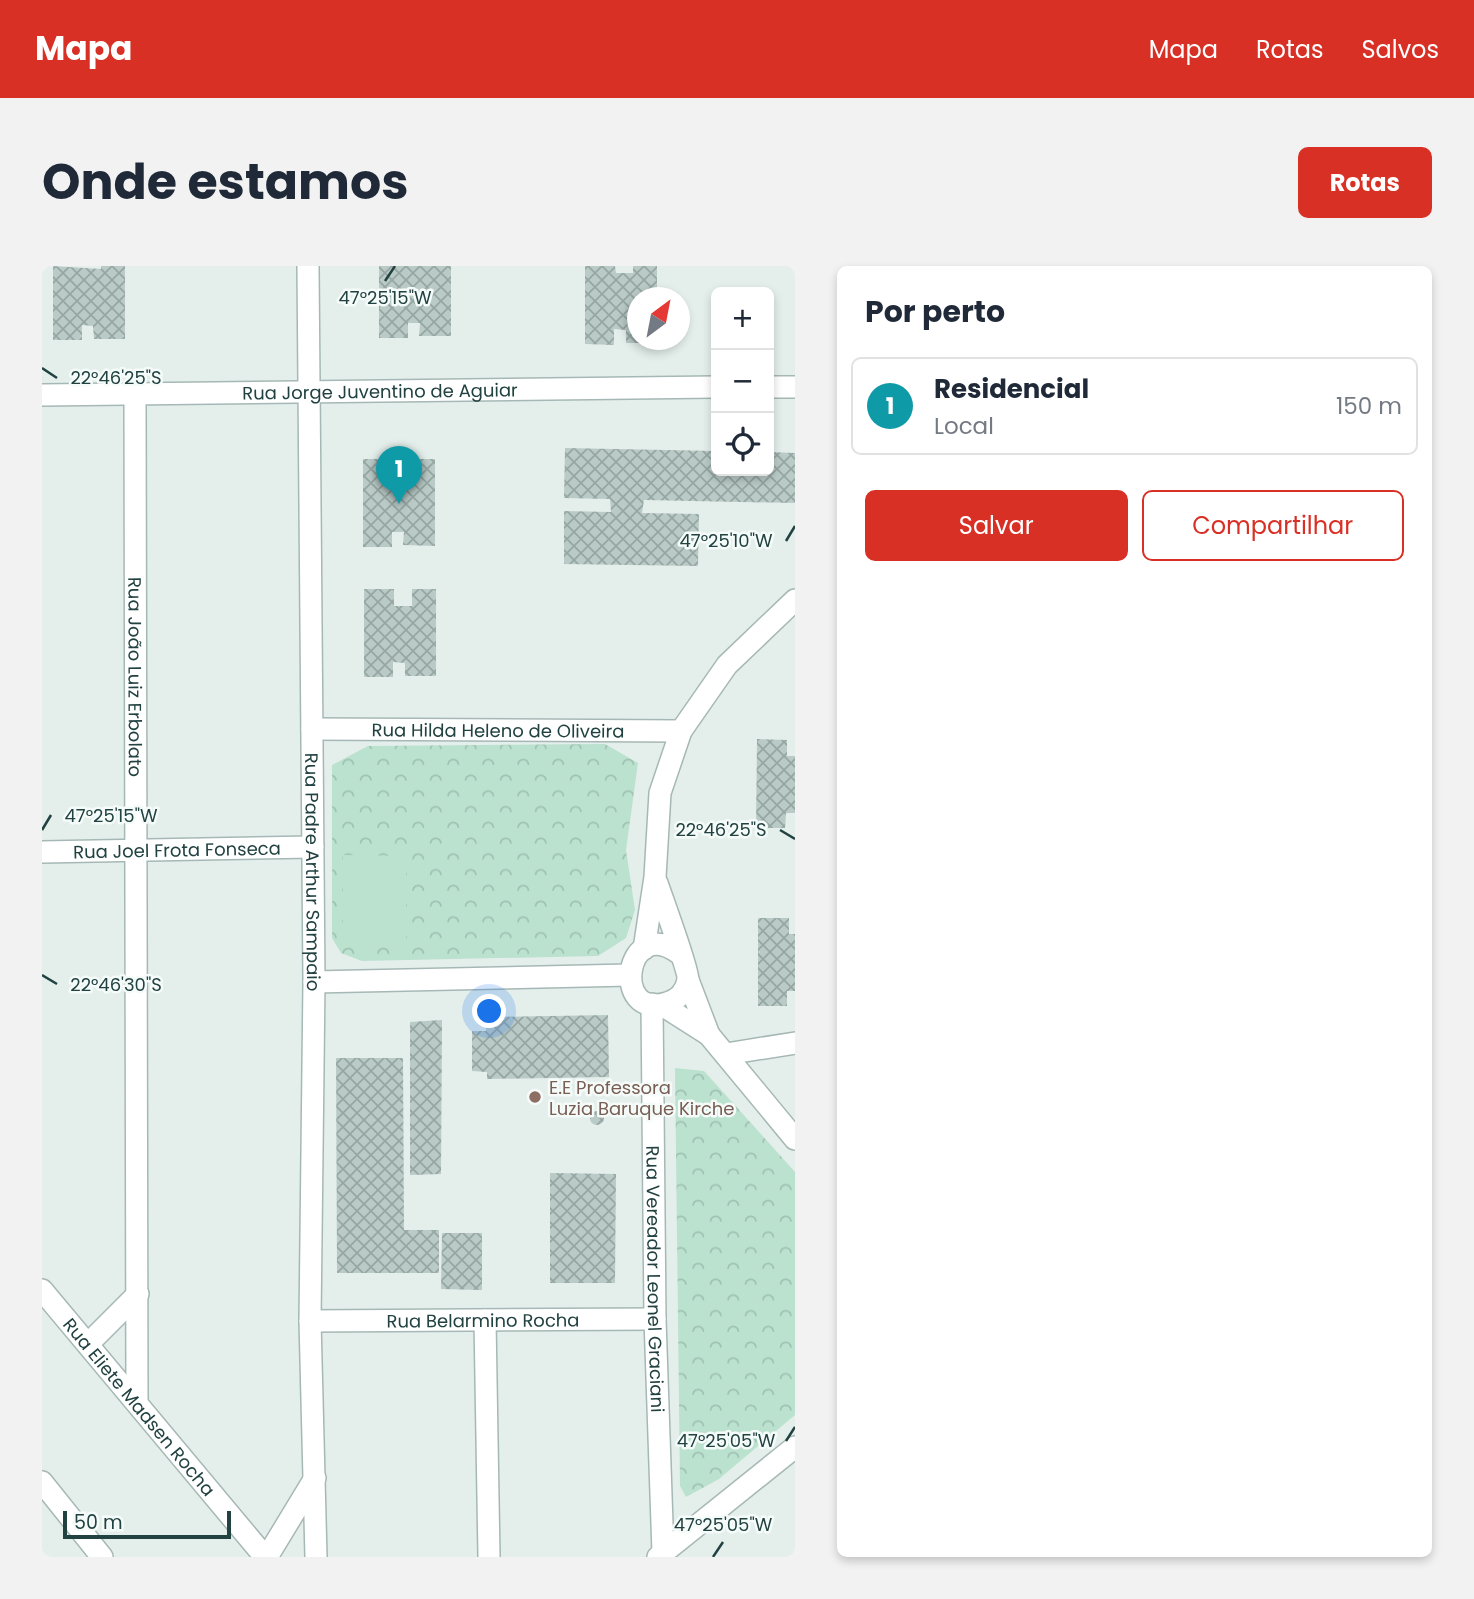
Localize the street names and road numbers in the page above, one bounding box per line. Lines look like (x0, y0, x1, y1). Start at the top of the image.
street label: Rua Jorge Juventino de Aguiar (242, 377, 518, 405)
street label: Rua João Luiz Erbolato (123, 577, 148, 777)
street label: Rua Hilda Heleno de Oliveira (371, 717, 625, 743)
street label: Rua Padre Arthur Sampaio (300, 753, 327, 991)
street label: Rua Joel Frota Fonseca (73, 835, 281, 864)
street label: Rua Vereador Leonel Graciani (641, 1145, 671, 1413)
street label: Rua Belarmino Rocha (386, 1307, 580, 1333)
street label: Rua Eliete Madsen Rocha (58, 1312, 221, 1501)

